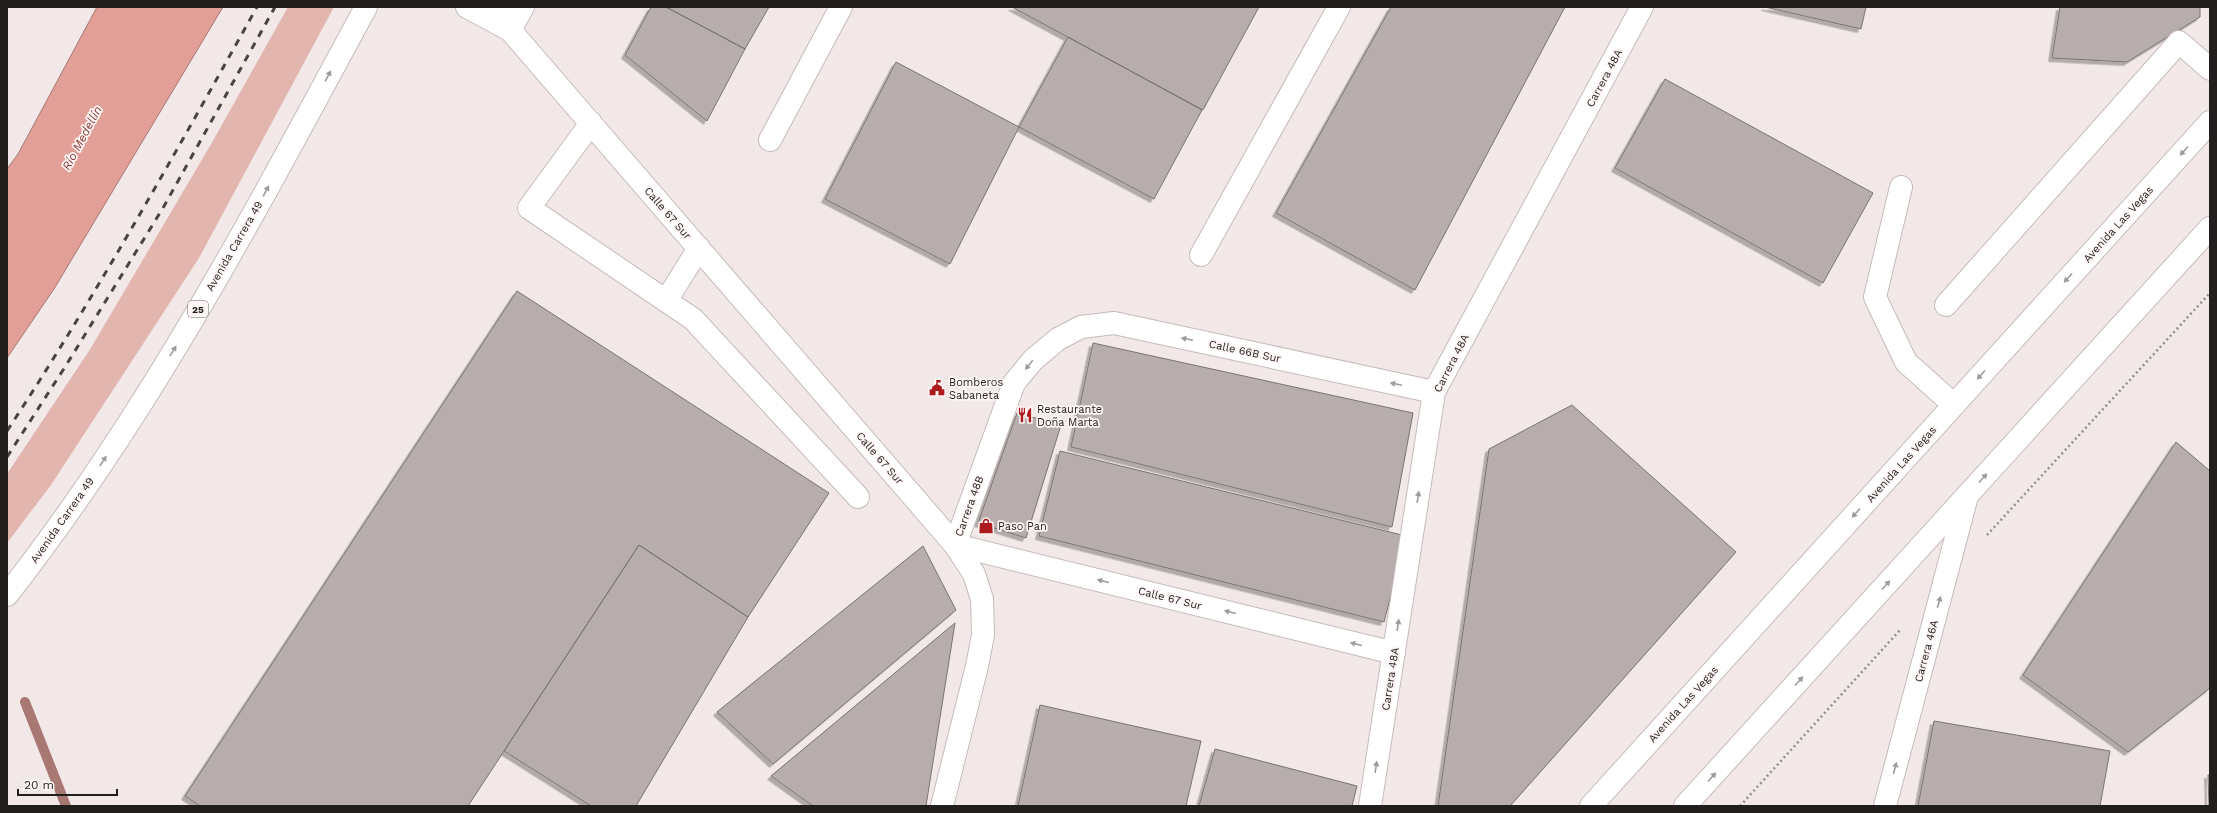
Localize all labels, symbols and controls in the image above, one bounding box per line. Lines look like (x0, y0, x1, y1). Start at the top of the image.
street label: Carrera 48A (1584, 47, 1625, 109)
one-way arrow (325, 71, 332, 82)
water label: Río Medellín (59, 104, 105, 172)
one-way arrow (2179, 146, 2189, 156)
street label: Avenida Las Vegas (2081, 183, 2156, 265)
one-way arrow (263, 185, 270, 197)
street label: Calle 67 Sur (641, 185, 694, 243)
street label: Avenida Carrera 49 (203, 199, 266, 294)
one-way arrow (2064, 273, 2073, 284)
road number: 25 (188, 301, 208, 317)
street label: Carrera 48A (1431, 332, 1472, 395)
one-way arrow (1181, 335, 1193, 341)
street label: Calle 66B Sur (1208, 338, 1283, 366)
one-way arrow (169, 346, 176, 357)
one-way arrow (1024, 359, 1033, 370)
one-way arrow (1976, 370, 1986, 380)
place label: Bomberos Sabaneta (949, 376, 1003, 402)
public building icon: Bomberos Sabaneta (928, 379, 946, 397)
one-way arrow (1390, 380, 1402, 386)
place label: Restaurante Doña Marta (1037, 403, 1102, 429)
restaurant icon: Restaurante Doña Marta (1016, 406, 1034, 424)
street label: Avenida Las Vegas (1864, 423, 1939, 505)
street label: Calle 67 Sur (853, 430, 906, 488)
one-way arrow (99, 456, 107, 466)
one-way arrow (1978, 473, 1988, 483)
street label: Carrera 48B (952, 474, 986, 538)
street label: Avenida Carrera 49 (28, 475, 97, 566)
one-way arrow (1415, 491, 1421, 503)
one-way arrow (1852, 508, 1861, 518)
shop icon: Paso Pan (977, 517, 995, 535)
place label: Paso Pan (998, 520, 1047, 533)
one-way arrow (1097, 578, 1109, 584)
one-way arrow (1882, 579, 1891, 590)
street label: Calle 67 Sur (1137, 584, 1204, 613)
one-way arrow (1936, 596, 1942, 608)
one-way arrow (1223, 609, 1236, 615)
one-way arrow (1395, 619, 1401, 631)
street label: Carrera 46A (1912, 619, 1941, 684)
one-way arrow (1350, 640, 1362, 646)
street label: Carrera 48A (1379, 647, 1402, 712)
street label: Avenida Las Vegas (1646, 663, 1721, 745)
one-way arrow (1794, 676, 1804, 686)
one-way arrow (1373, 761, 1379, 774)
one-way arrow (1892, 762, 1898, 774)
scale bar (18, 771, 117, 797)
one-way arrow (1707, 772, 1716, 782)
text: 20 m (24, 778, 54, 792)

